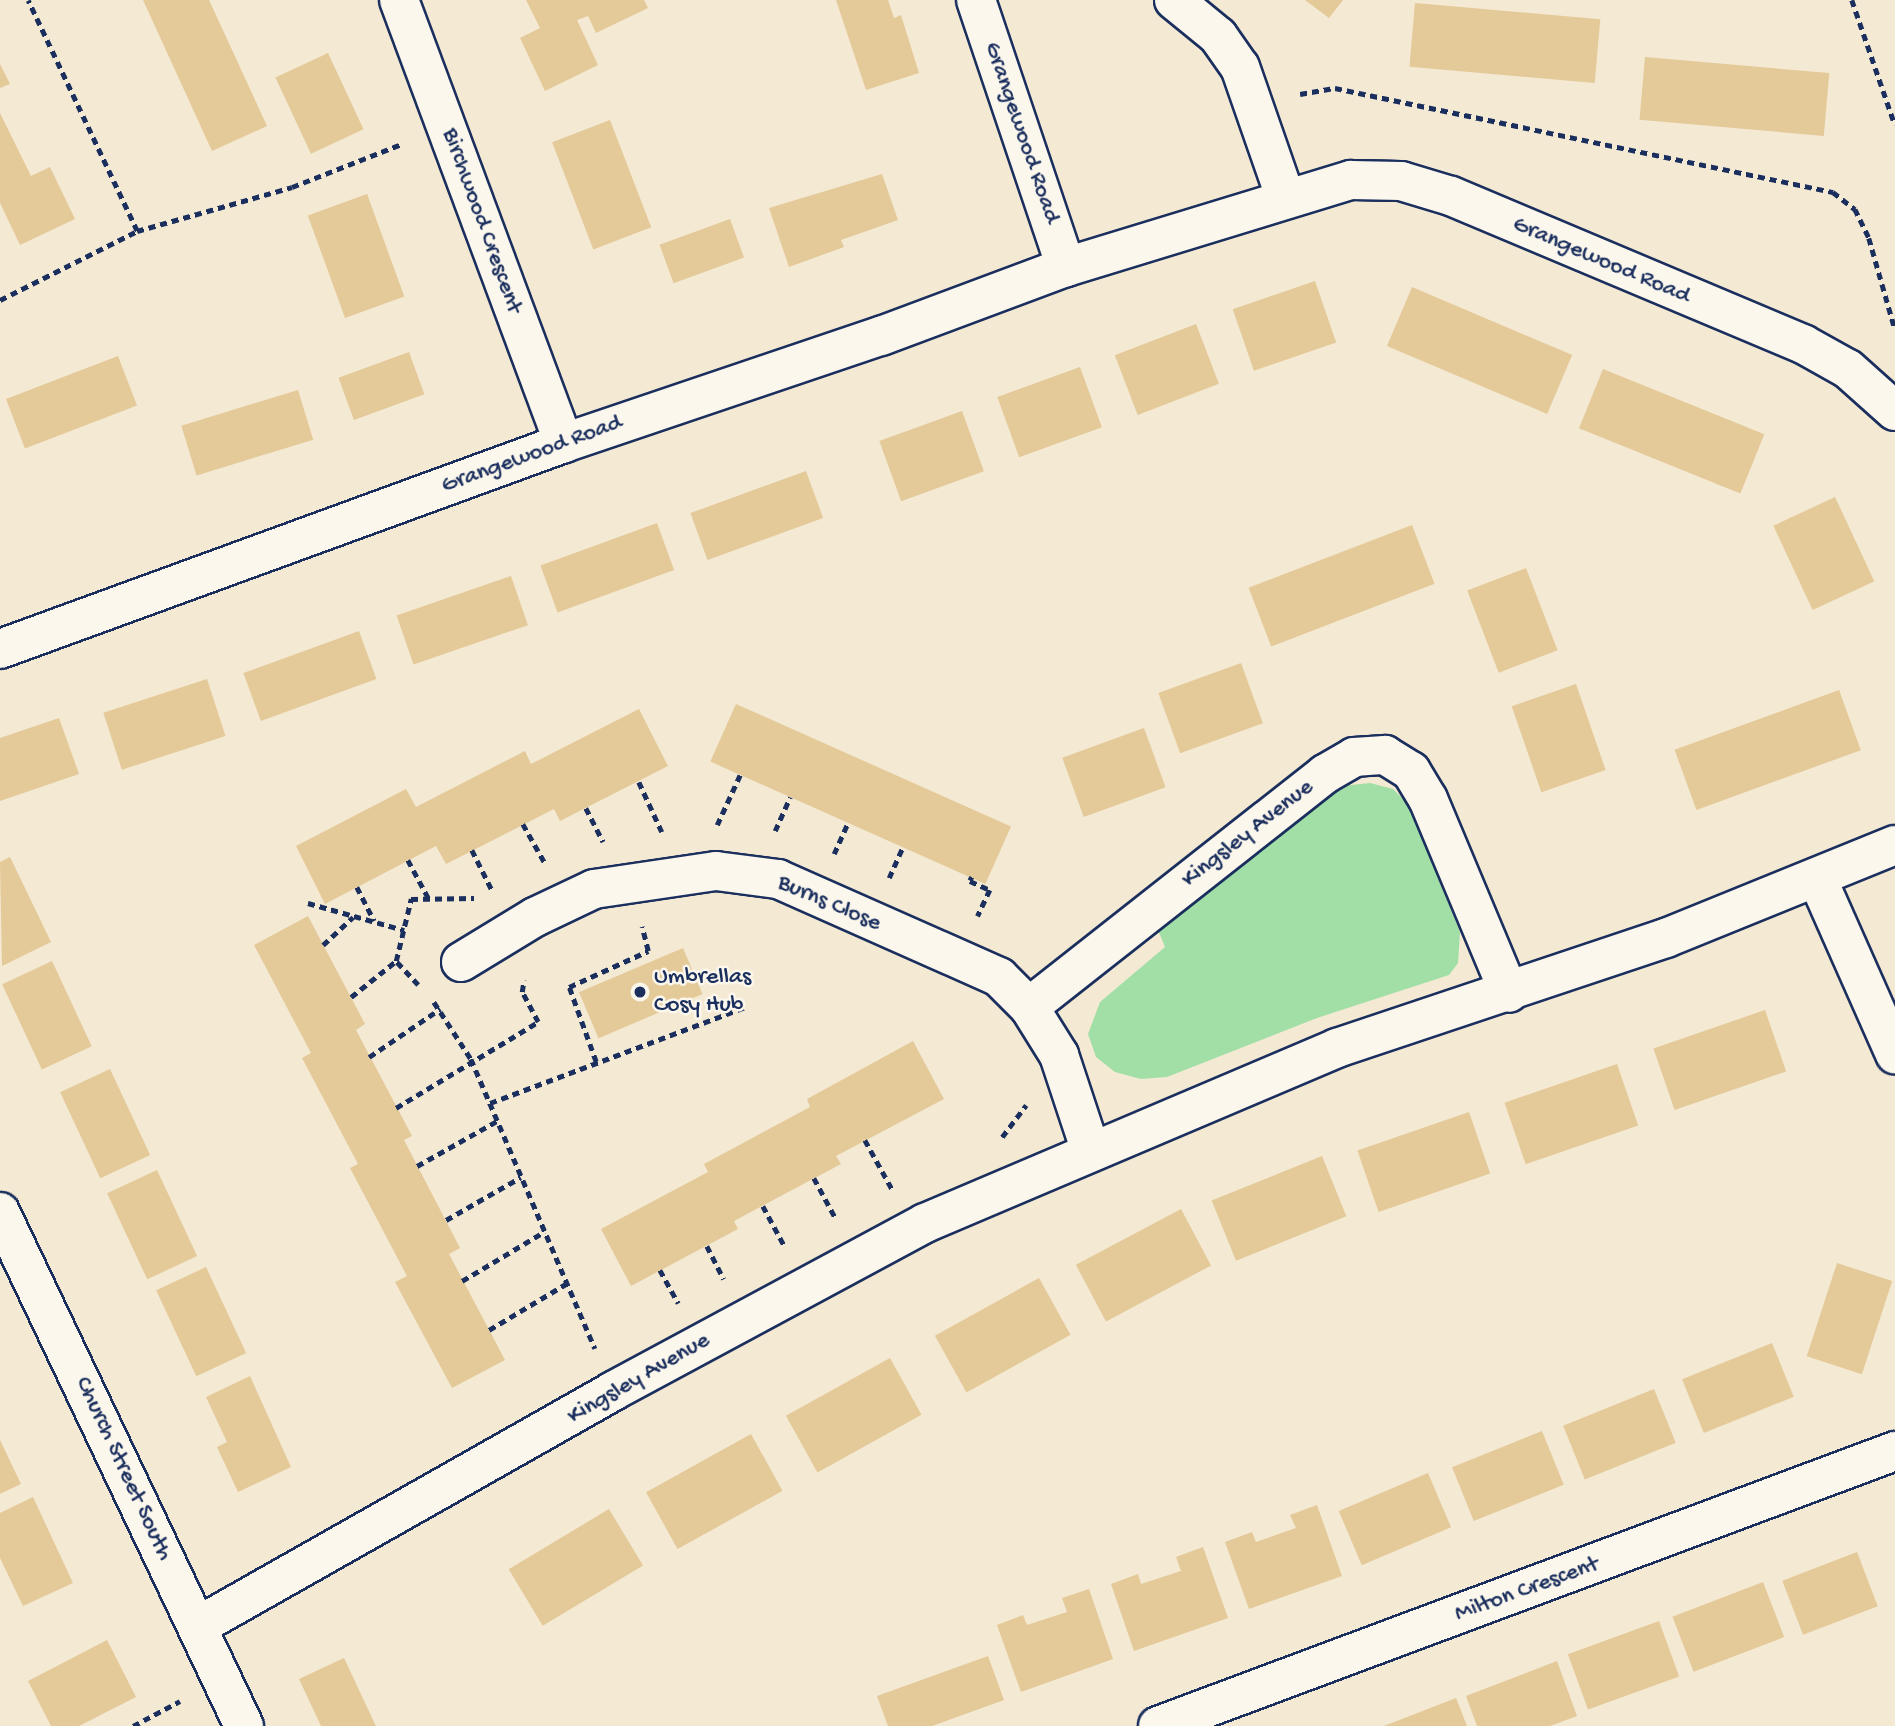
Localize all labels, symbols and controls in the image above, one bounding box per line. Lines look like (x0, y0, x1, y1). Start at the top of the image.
street label: Grangewood Road (976, 38, 1066, 228)
street label: Birchwood Crescent (434, 125, 528, 317)
street label: Grangewood Road (1508, 211, 1694, 311)
street label: Grangewood Road (438, 409, 626, 501)
street label: Kingsley Avenue (1176, 774, 1320, 894)
street label: Burns Close (773, 869, 885, 939)
place label: Umbrellas Cosy Hub (654, 964, 751, 1020)
marker: Umbrellas Cosy Hub (632, 984, 648, 1000)
street label: Kingsley Avenue (563, 1327, 715, 1431)
street label: Church Street South (68, 1372, 178, 1566)
street label: Milton Crescent (1451, 1551, 1603, 1629)

